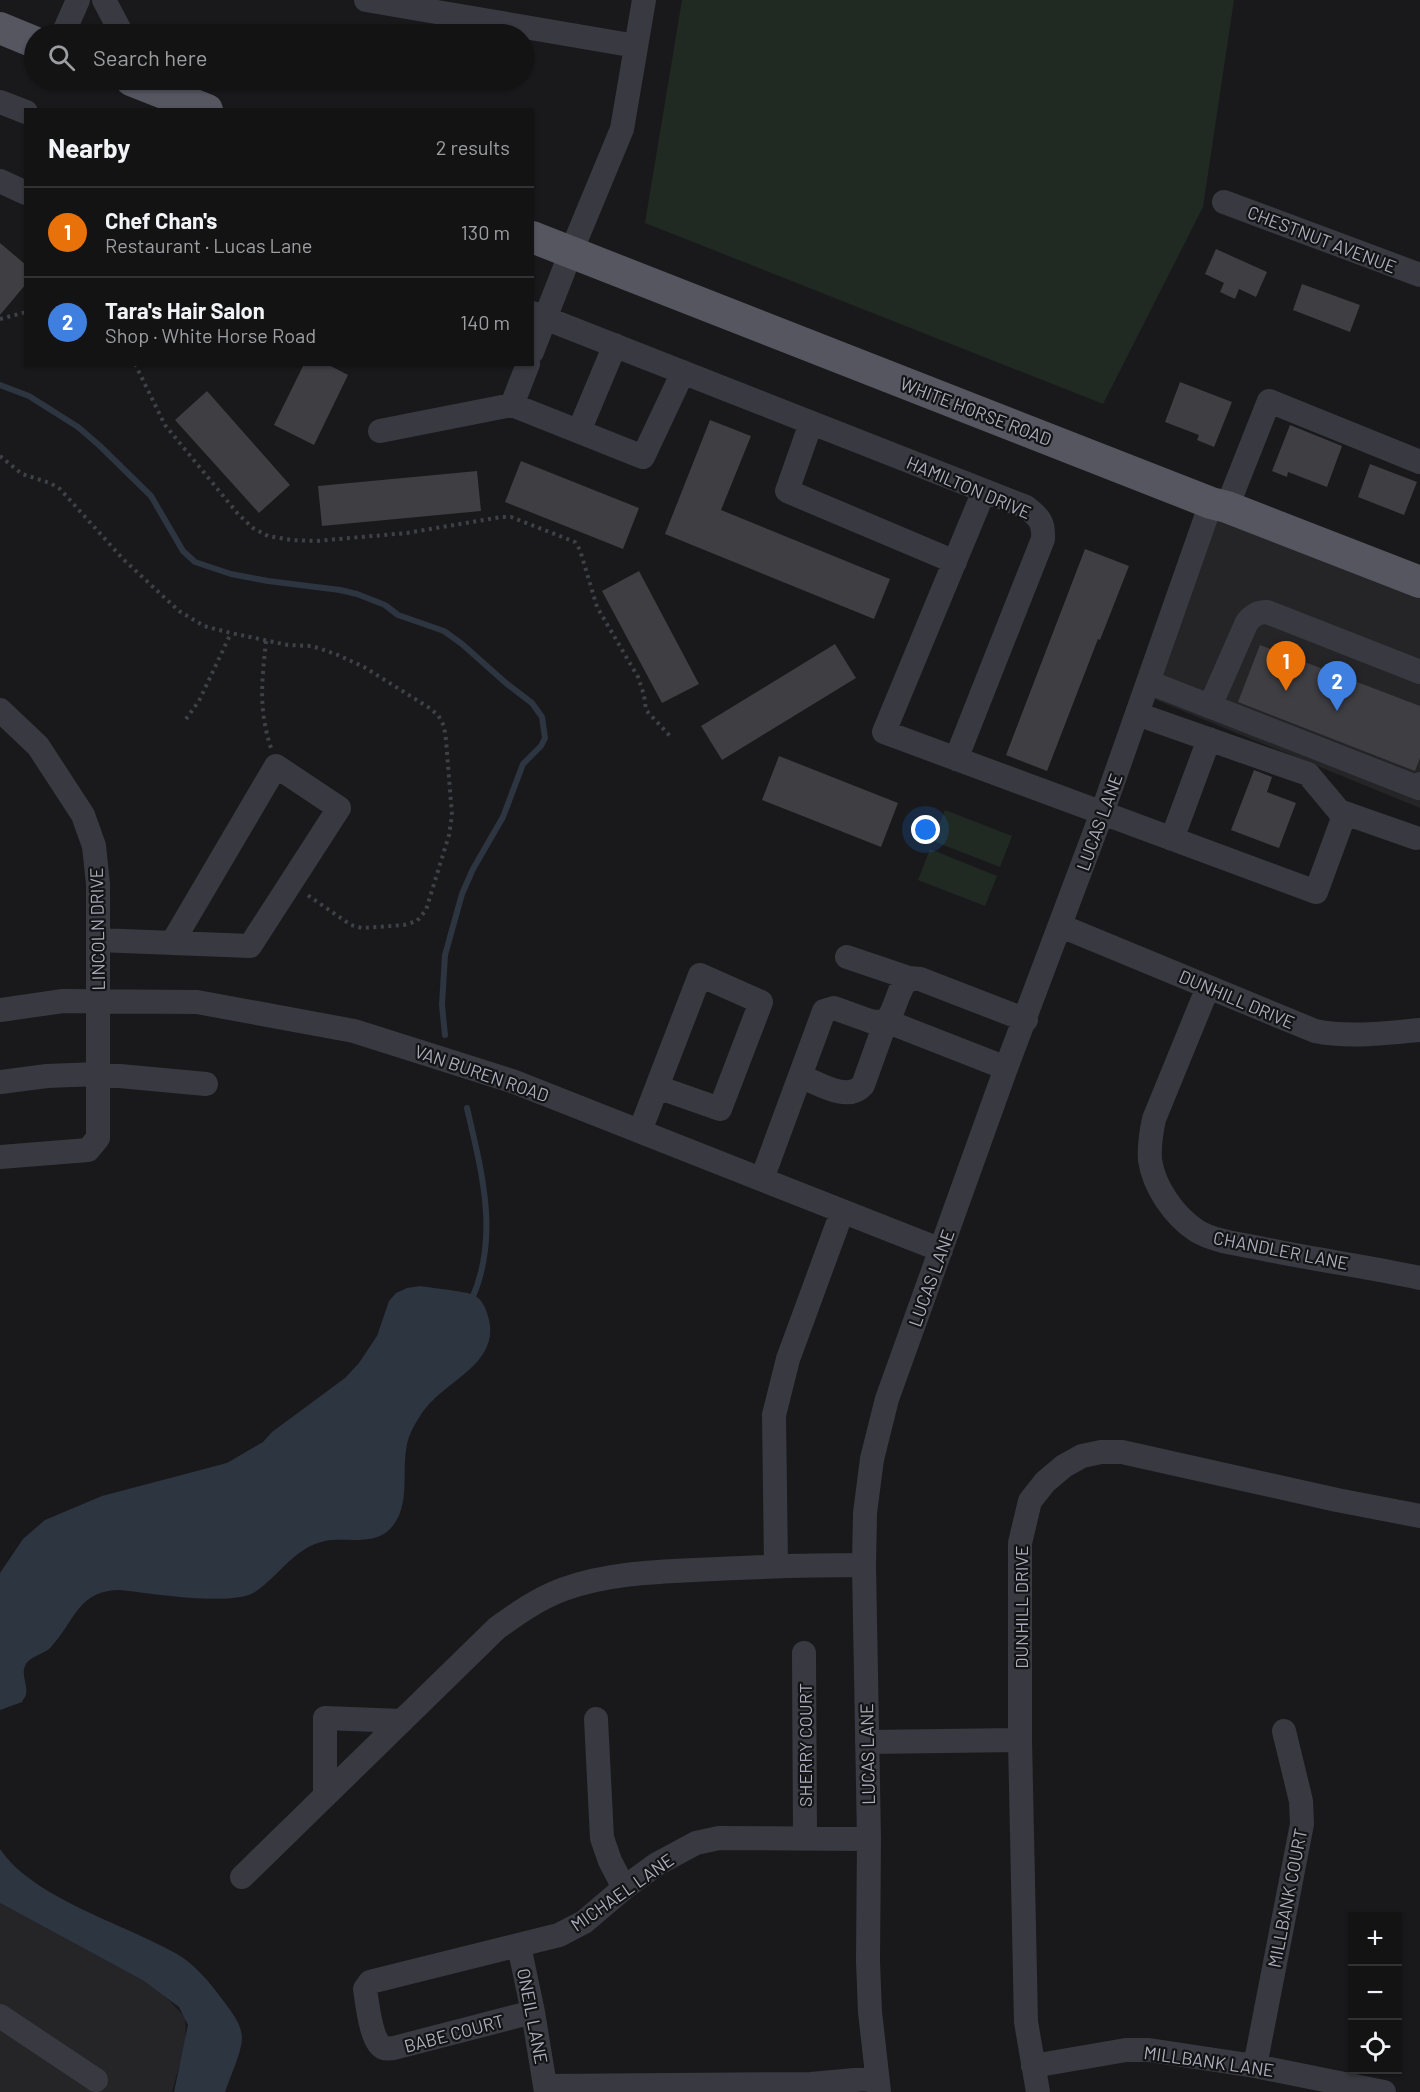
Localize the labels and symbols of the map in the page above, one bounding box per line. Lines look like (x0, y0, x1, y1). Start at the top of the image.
street label: CHESTNUT AVENUE (1244, 200, 1400, 278)
street label: WHITE HORSE ROAD (897, 372, 1055, 450)
street label: HAMILTON DRIVE (903, 451, 1035, 523)
pin: 1 (1266, 642, 1306, 691)
pin: 2 (1318, 662, 1356, 711)
street label: LUCAS LANE (1071, 770, 1127, 874)
your location (911, 815, 940, 844)
street label: LINCOLN DRIVE (85, 867, 109, 991)
street label: DUNHILL DRIVE (1176, 965, 1298, 1033)
street label: VAN BUREN ROAD (412, 1040, 552, 1106)
street label: LUCAS LANE (903, 1226, 959, 1330)
street label: CHANDLER LANE (1212, 1226, 1350, 1274)
street label: DUNHILL DRIVE (1010, 1545, 1032, 1669)
street label: SHERRY COURT (794, 1683, 816, 1807)
street label: LUCAS LANE (855, 1703, 879, 1805)
street label: MILLBANK COURT (1263, 1826, 1311, 1970)
street label: MICHAEL LANE (566, 1848, 678, 1936)
street label: ONEIL LANE (513, 1966, 553, 2066)
street label: BABE COURT (402, 2009, 506, 2057)
street label: MILLBANK LANE (1142, 2041, 1276, 2081)

